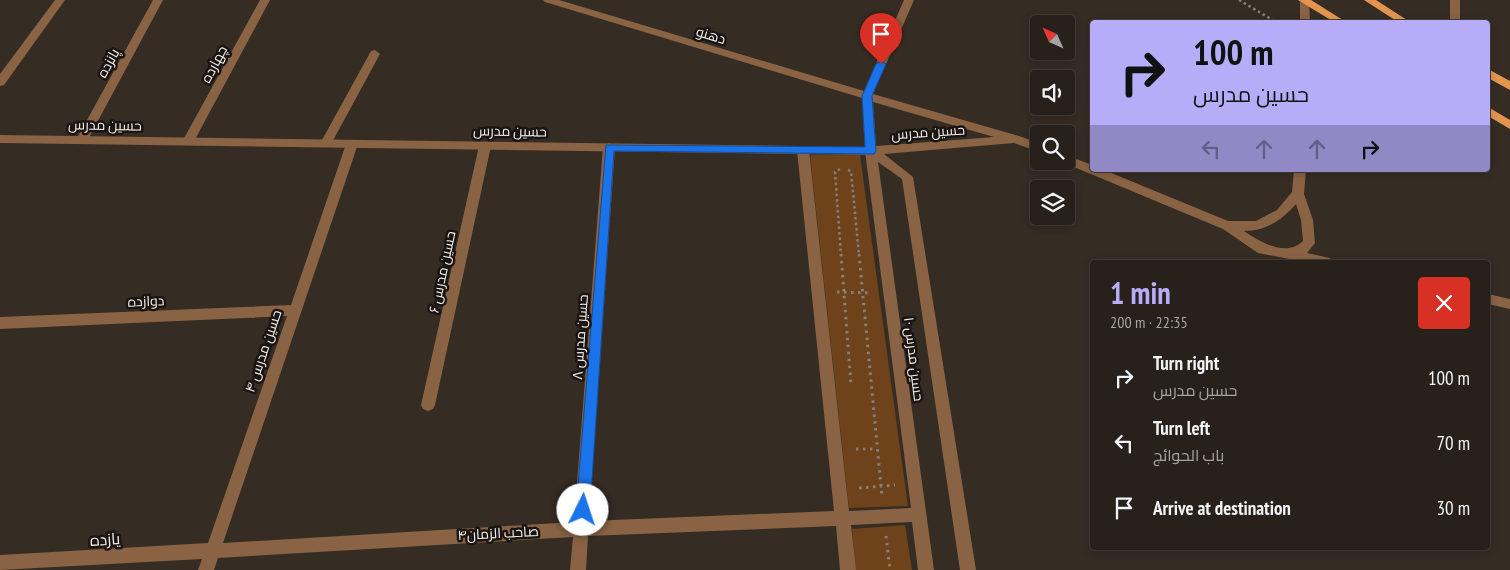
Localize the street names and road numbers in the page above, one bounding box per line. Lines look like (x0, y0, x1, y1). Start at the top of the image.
street label: دهنو (694, 22, 728, 48)
street label: چهارده (197, 42, 232, 86)
street label: پانزده (93, 45, 124, 81)
street label: حسین مدرس (68, 115, 142, 135)
street label: حسین مدرس (891, 120, 965, 144)
street label: حسین مدرس (473, 121, 547, 141)
street label: حسین مدرس ۶ (425, 229, 459, 315)
street label: دوازده (127, 291, 165, 311)
street label: حسین مدرس ۸ (568, 294, 592, 380)
street label: حسین مدرس ۴ (240, 307, 286, 395)
street label: حسین مدرس ۱۰ (900, 316, 928, 402)
street label: صاحب الزمان۴ (457, 522, 539, 544)
street label: یازده (89, 528, 122, 550)

